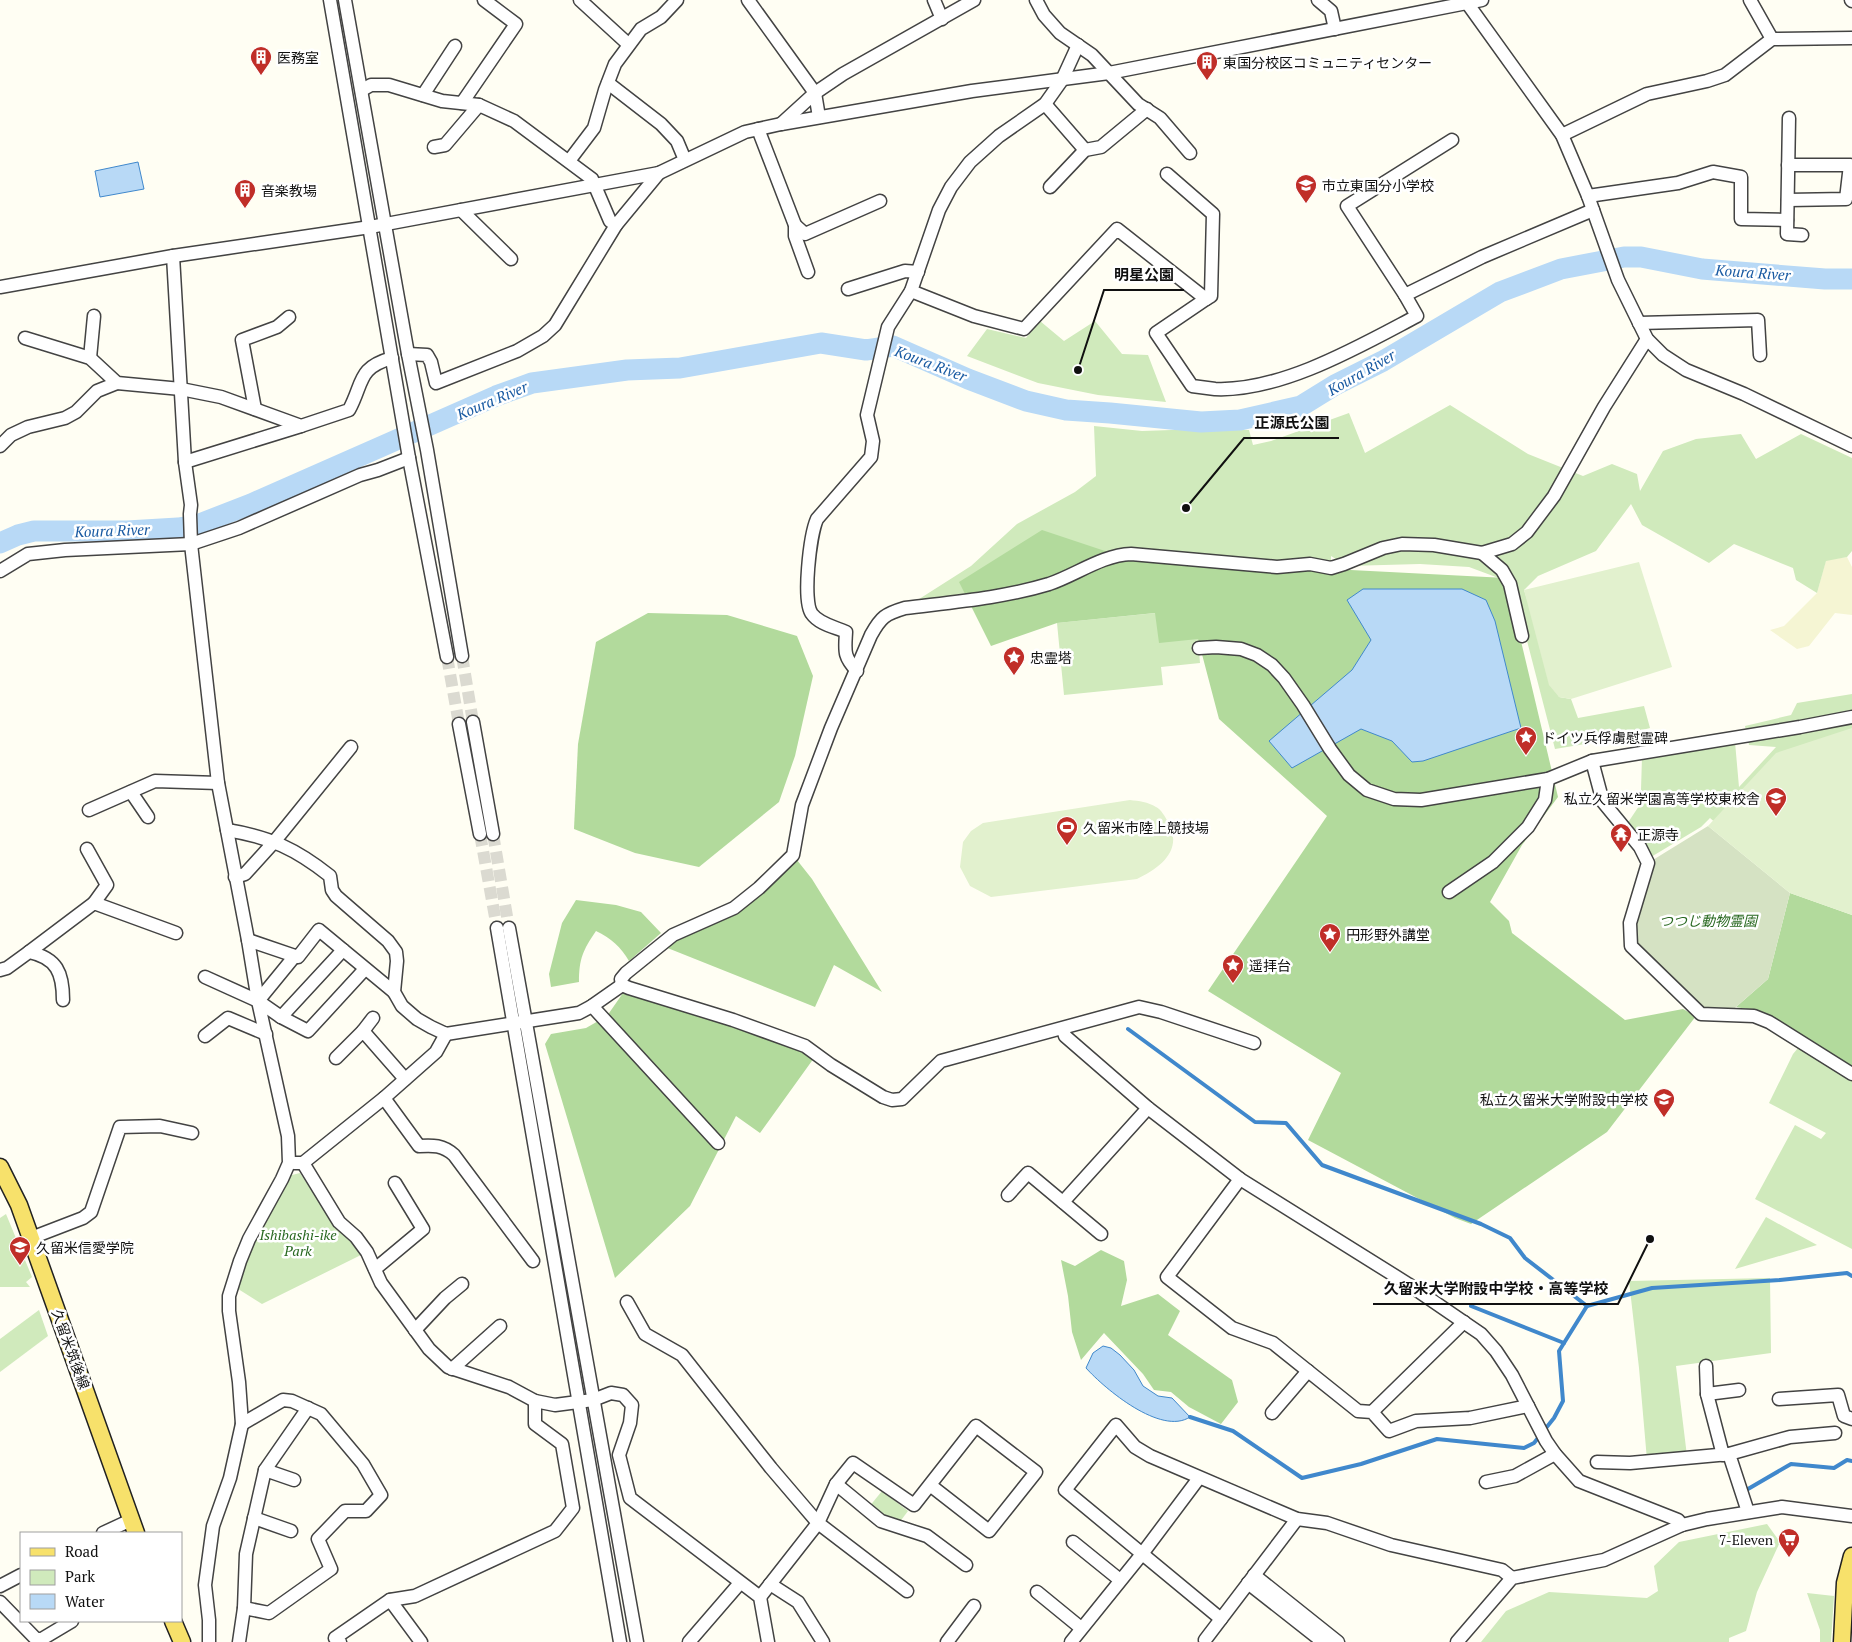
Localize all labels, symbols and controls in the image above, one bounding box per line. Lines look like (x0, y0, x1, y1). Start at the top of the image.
building icon: 医務室 (249, 45, 273, 76)
place label: 医務室 (277, 48, 319, 67)
building icon: 東国分校区コミュニティセンター (1195, 50, 1219, 81)
place label: 東国分校区コミュニティセンター (1223, 53, 1432, 72)
school or university icon: 市立東国分小学校 (1294, 173, 1318, 204)
place label: 市立東国分小学校 (1322, 176, 1434, 195)
building icon: 音楽教場 (233, 178, 257, 209)
place label: 音楽教場 (261, 181, 317, 200)
water label: Koura River (1714, 259, 1792, 285)
callout: 明星公園 (1104, 260, 1184, 290)
text: 明星公園 (1114, 264, 1174, 284)
water label: Koura River (891, 340, 971, 386)
water label: Koura River (1323, 344, 1400, 400)
water label: Koura River (453, 376, 532, 424)
callout: 正源氏公園 (1244, 408, 1339, 438)
text: 正源氏公園 (1254, 412, 1330, 432)
water label: Koura River (73, 519, 151, 541)
place icon: 忠霊塔 (1002, 645, 1026, 676)
place label: 忠霊塔 (1030, 648, 1072, 667)
place icon: ドイツ兵俘虜慰霊碑 (1514, 725, 1538, 756)
place label: ドイツ兵俘虜慰霊碑 (1542, 728, 1668, 747)
school or university icon: 私立久留米学園高等学校東校舎 (1764, 786, 1788, 817)
place label: 私立久留米学園高等学校東校舎 (1564, 789, 1760, 808)
sports icon: 久留米市陸上競技場 (1055, 815, 1079, 846)
place label: 久留米市陸上競技場 (1083, 818, 1209, 837)
temple icon: 正源寺 (1609, 822, 1633, 853)
place label: 正源寺 (1637, 825, 1679, 844)
park label: つつじ動物霊園 (1659, 911, 1759, 930)
place icon: 円形野外講堂 (1318, 922, 1342, 953)
place label: 円形野外講堂 (1346, 925, 1430, 944)
place icon: 遥拝台 (1221, 953, 1245, 984)
place label: 遥拝台 (1249, 956, 1291, 975)
school or university icon: 私立久留米大学附設中学校 (1652, 1087, 1676, 1118)
place label: 私立久留米大学附設中学校 (1480, 1090, 1648, 1109)
park label: Ishibashi-ike Park (258, 1225, 337, 1260)
school or university icon: 久留米信愛学院 (8, 1235, 32, 1266)
place label: 久留米信愛学院 (36, 1238, 134, 1257)
callout: 久留米大学附設中学校・高等学校 (1373, 1274, 1618, 1304)
text: 久留米大学附設中学校・高等学校 (1383, 1278, 1609, 1298)
street label: 久留米筑後線 (48, 1306, 94, 1392)
supermarket icon: 7-Eleven (1777, 1527, 1801, 1558)
place label: 7-Eleven (1719, 1530, 1774, 1549)
legend (20, 1532, 182, 1622)
text: Road (65, 1541, 98, 1561)
text: Park (65, 1566, 95, 1586)
text: Water (65, 1591, 105, 1611)

